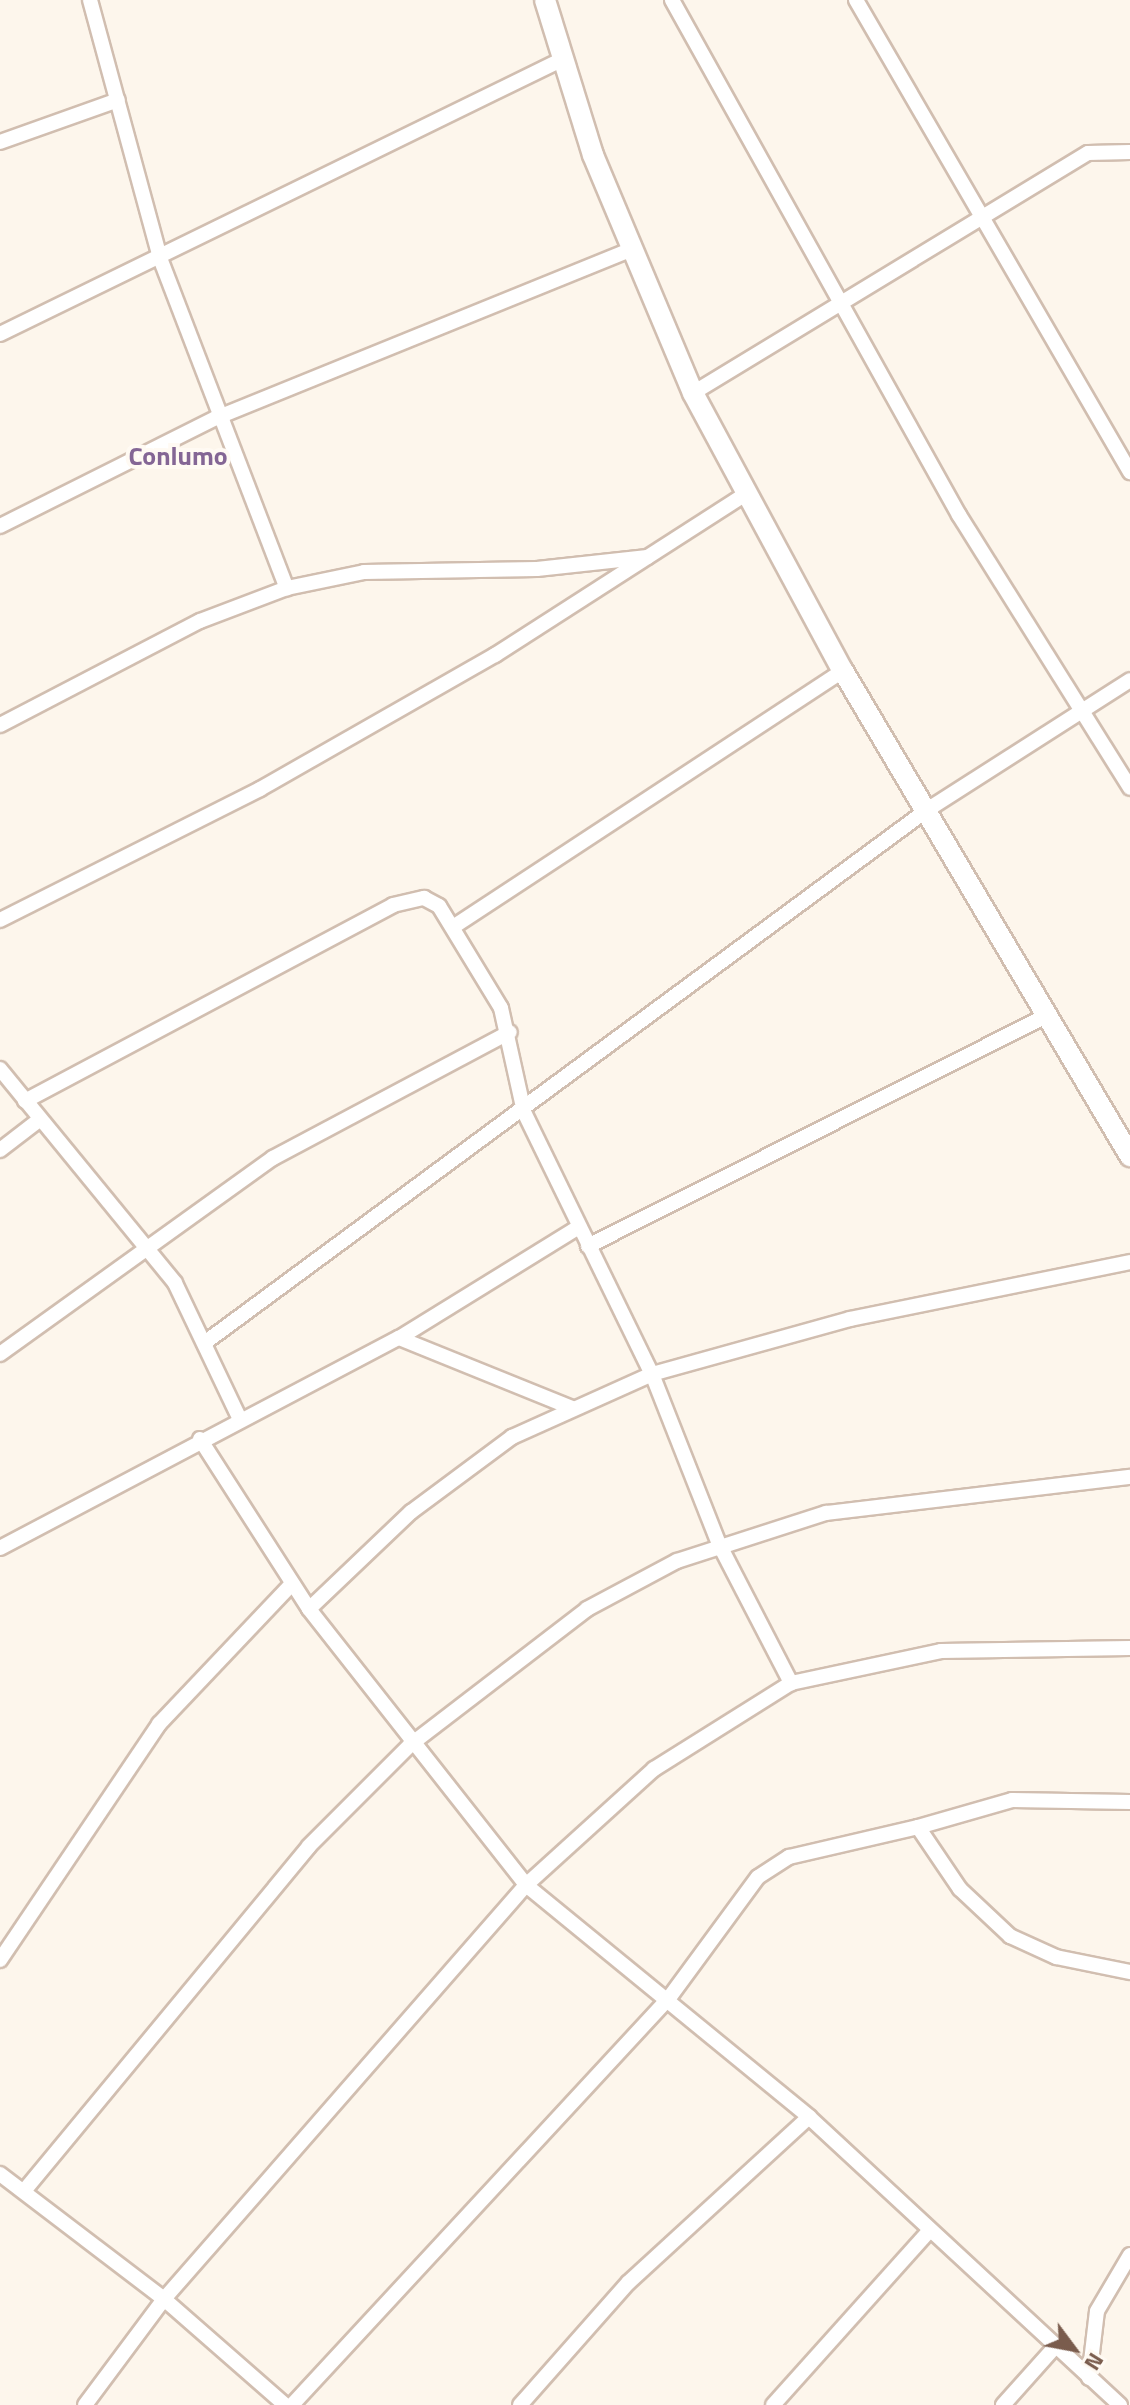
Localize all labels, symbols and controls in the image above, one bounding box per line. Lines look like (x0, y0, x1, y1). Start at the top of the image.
district label: Conlumo (128, 440, 228, 472)
north arrow (1034, 2309, 1114, 2389)
text: N (1076, 2346, 1113, 2377)

